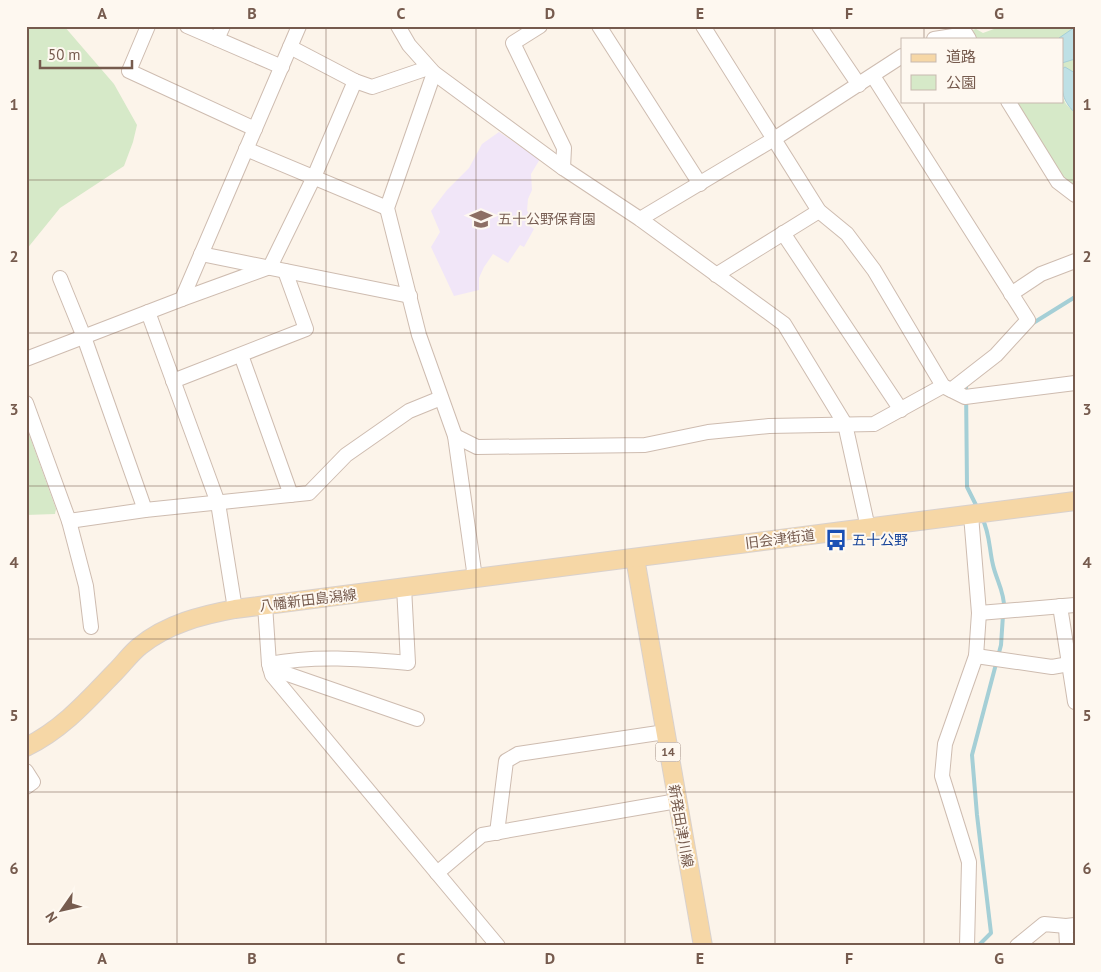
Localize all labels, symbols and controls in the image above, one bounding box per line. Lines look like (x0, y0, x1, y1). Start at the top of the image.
text: A (97, 3, 107, 23)
text: B (247, 3, 257, 23)
text: C (397, 3, 406, 23)
text: D (545, 3, 555, 23)
text: E (696, 3, 704, 23)
text: F (845, 3, 853, 23)
text: G (994, 3, 1004, 23)
scale bar (40, 38, 132, 70)
legend (901, 38, 1064, 102)
text: 50 m (48, 45, 81, 64)
text: 道路 (946, 47, 976, 66)
text: 公園 (946, 73, 976, 92)
text: 1 (9, 94, 19, 114)
text: 1 (1082, 94, 1092, 114)
school or university icon: 五十公野保育園 (468, 206, 494, 232)
place label: 五十公野保育園 (498, 210, 596, 228)
text: 2 (9, 246, 19, 266)
text: 2 (1082, 246, 1092, 266)
text: 3 (9, 399, 19, 419)
text: 3 (1082, 399, 1092, 419)
street label: 旧会津街道 (744, 526, 816, 552)
bus stop icon: 五十公野 (823, 527, 849, 553)
place label: 五十公野 (852, 531, 908, 549)
text: 4 (9, 552, 19, 572)
text: 4 (1082, 552, 1092, 572)
street label: 八幡新田島潟線 (258, 585, 358, 615)
text: 5 (9, 705, 19, 725)
text: 5 (1082, 705, 1092, 725)
road number: 14 (656, 742, 680, 762)
street label: 新発田津川線 (665, 783, 697, 869)
text: 6 (9, 858, 19, 878)
text: 6 (1082, 858, 1092, 878)
north arrow (38, 884, 88, 934)
text: N (41, 908, 61, 926)
text: A (97, 948, 107, 968)
text: B (247, 948, 257, 968)
text: C (397, 948, 406, 968)
text: D (545, 948, 555, 968)
text: E (696, 948, 704, 968)
text: F (845, 948, 853, 968)
text: G (994, 948, 1004, 968)

